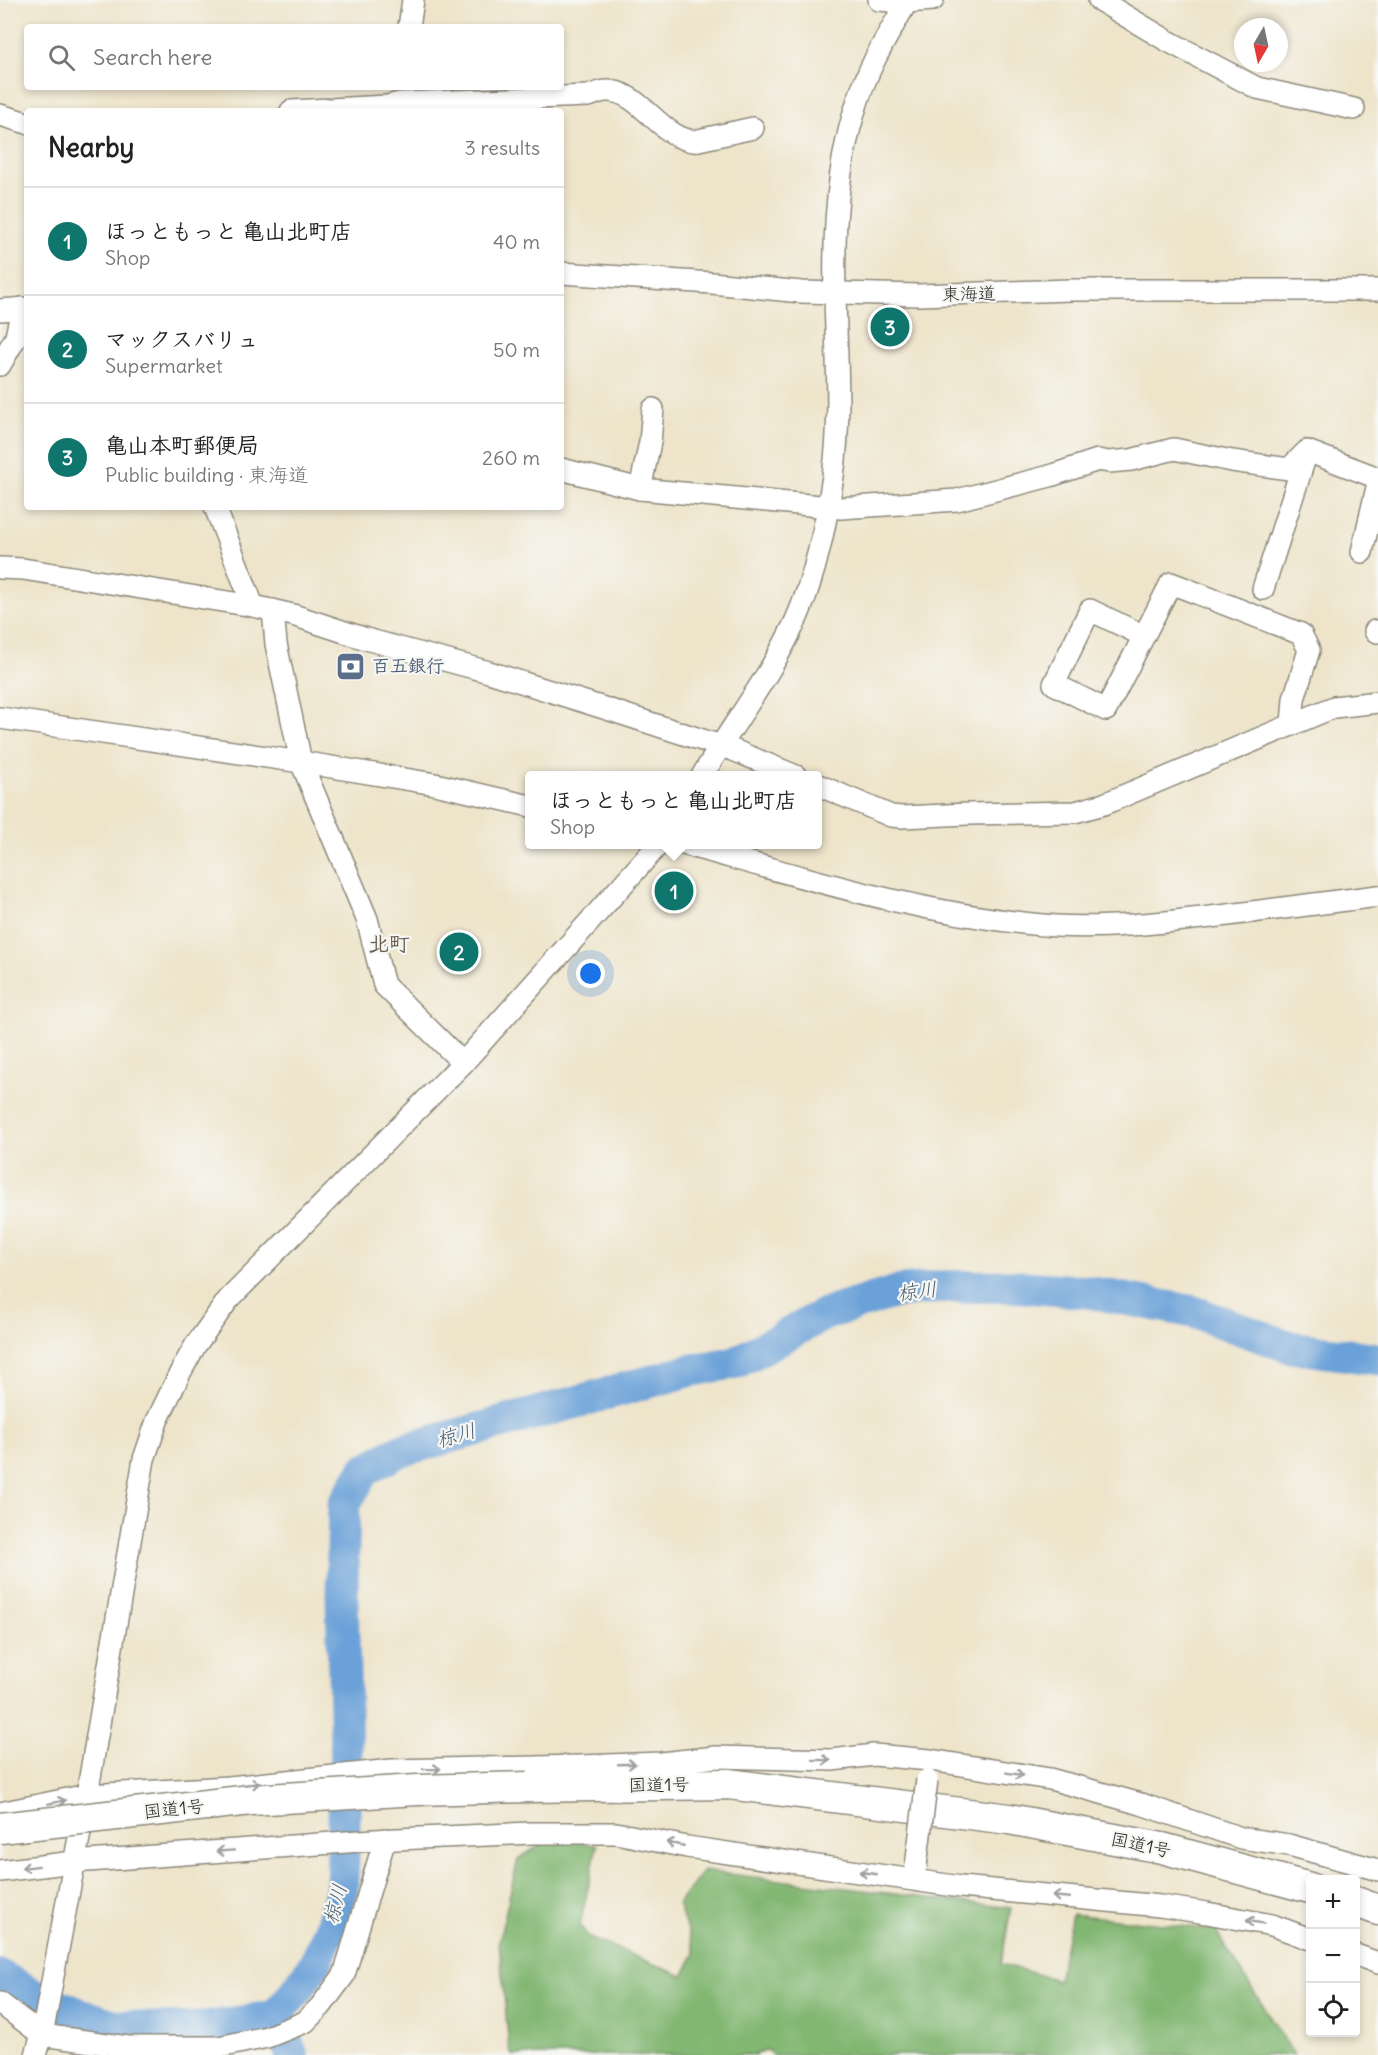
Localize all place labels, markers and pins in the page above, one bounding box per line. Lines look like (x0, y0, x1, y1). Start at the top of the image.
pin: 3 (870, 304, 910, 350)
bank icon: 百五銀行 (335, 650, 367, 682)
place label: 百五銀行 (372, 654, 444, 677)
pin: 1 (654, 868, 694, 914)
pin: 2 (440, 930, 478, 974)

